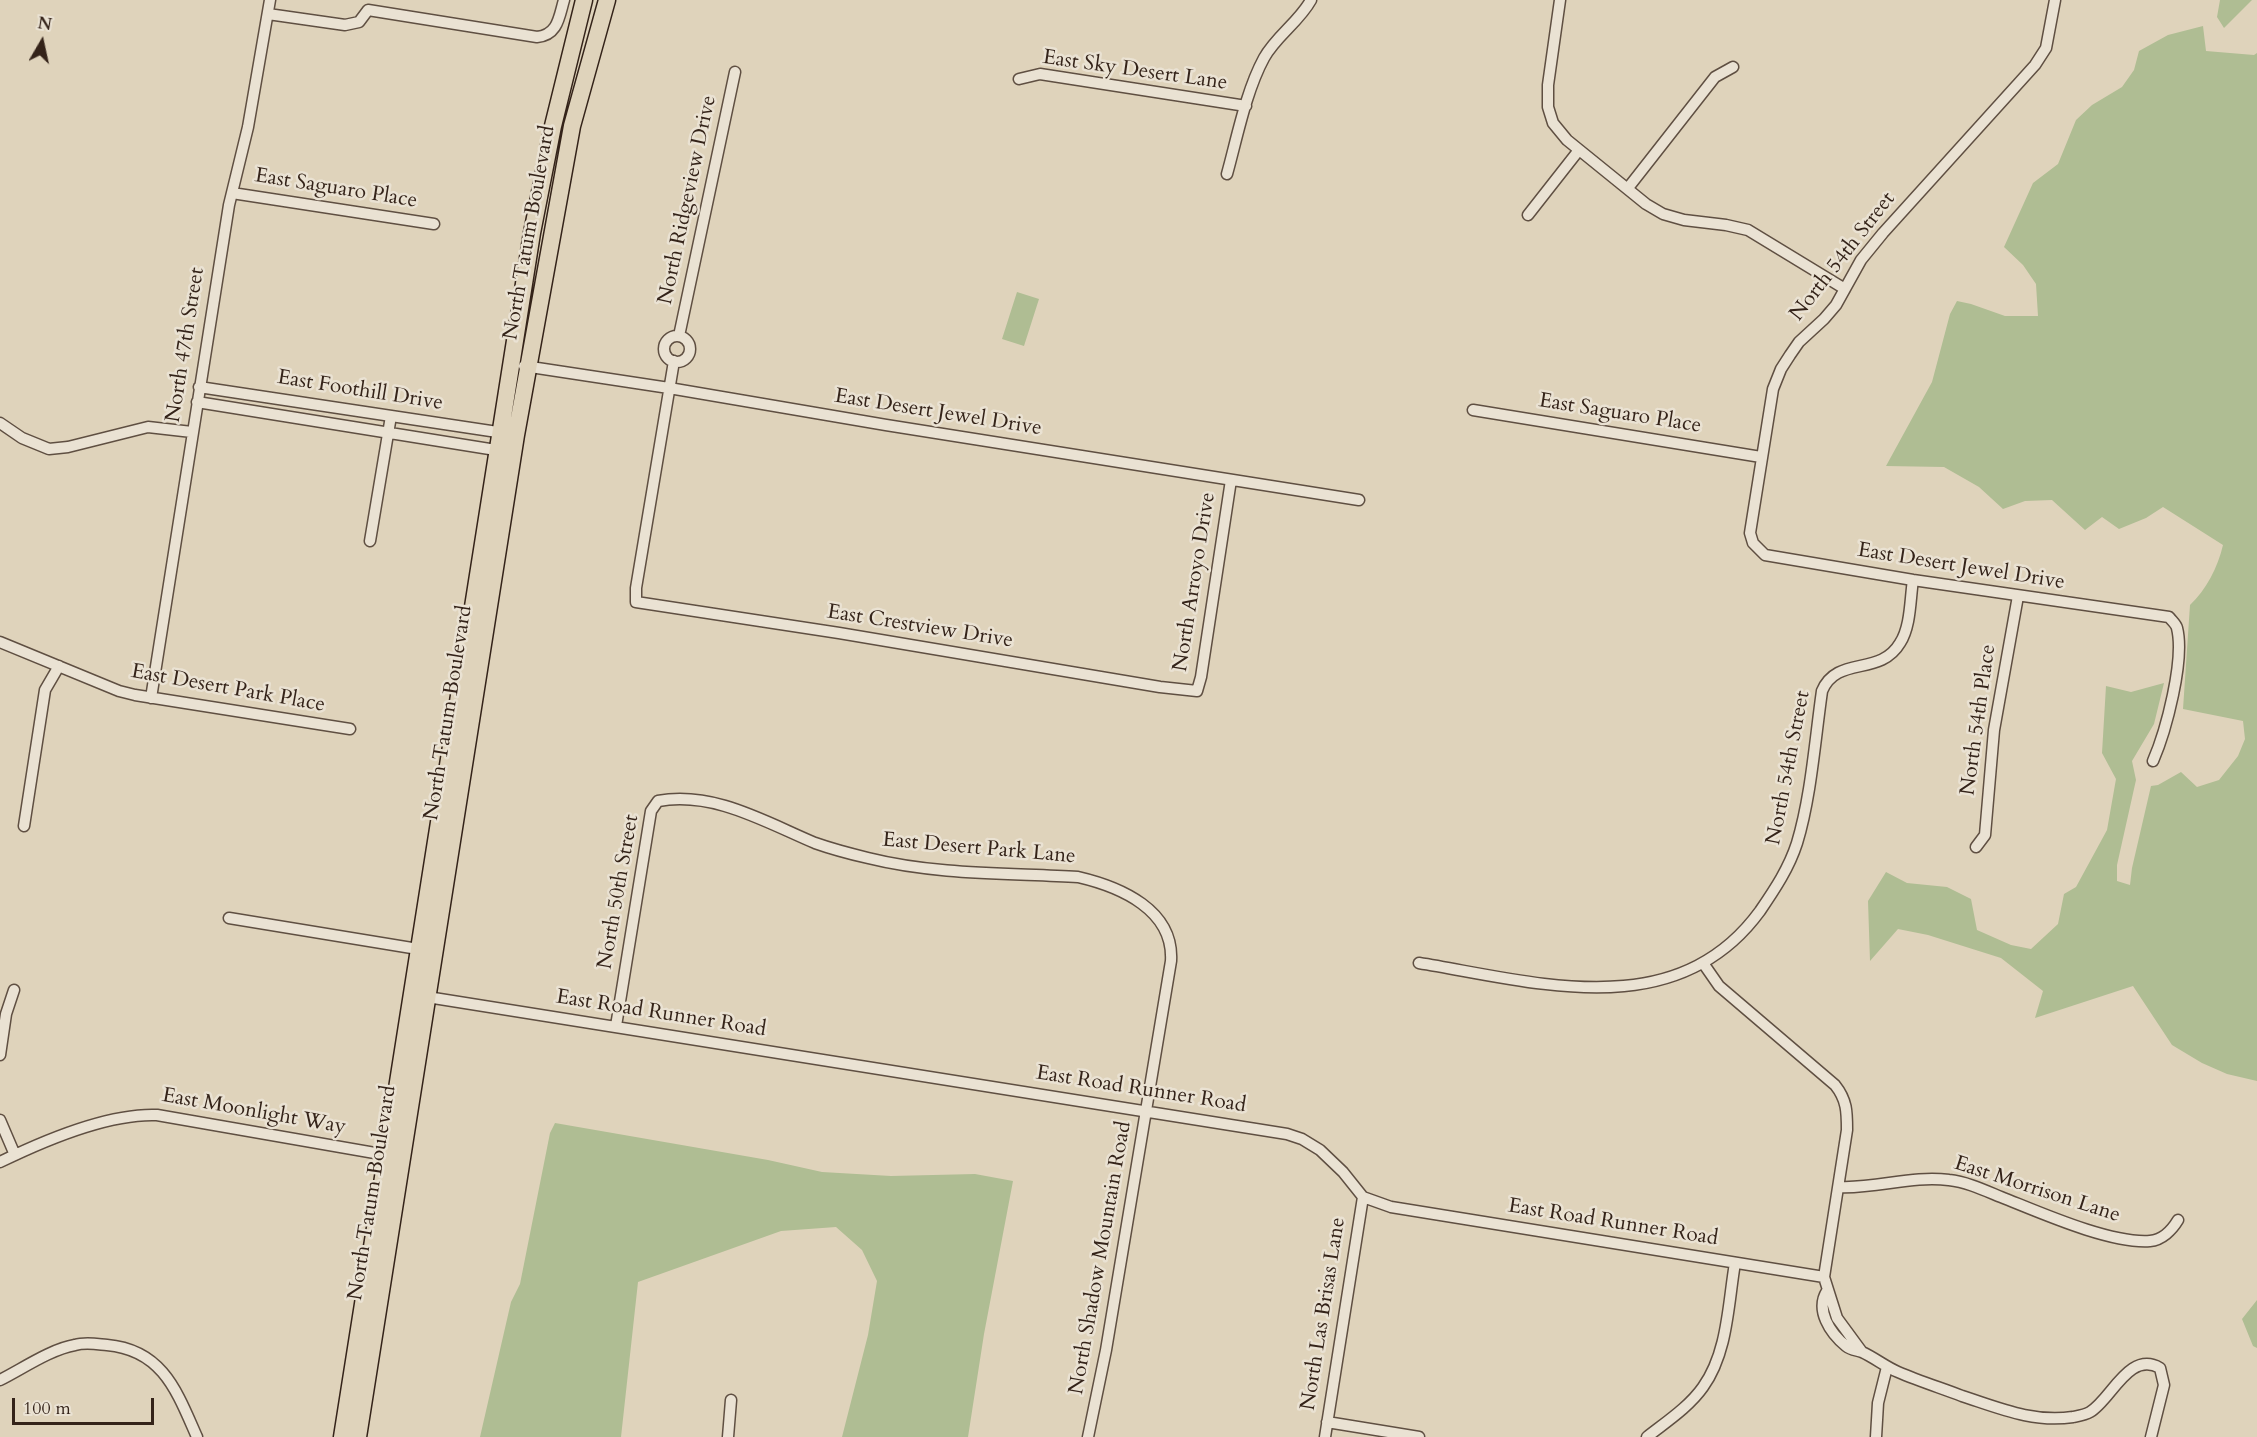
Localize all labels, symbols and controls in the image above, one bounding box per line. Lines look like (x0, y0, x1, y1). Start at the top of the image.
north arrow (12, 12, 72, 72)
text: N (36, 12, 53, 36)
street label: East Sky Desert Lane (1041, 46, 1229, 96)
street label: North Ridgeview Drive (654, 93, 722, 307)
street label: North Tatum Boulevard (499, 124, 561, 342)
street label: East Saguaro Place (253, 164, 419, 214)
street label: North 54th Street (1785, 188, 1901, 326)
street label: North 47th Street (161, 266, 211, 424)
street label: East Foothill Drive (275, 365, 445, 417)
street label: East Desert Jewel Drive (833, 384, 1043, 442)
street label: East Saguaro Place (1537, 389, 1703, 439)
street label: North Arroyo Drive (1168, 491, 1222, 673)
street label: East Desert Jewel Drive (1856, 538, 2066, 596)
street label: East Crestview Drive (825, 600, 1015, 654)
street label: North Tatum Boulevard (420, 604, 478, 822)
street label: North 54th Place (1956, 643, 2002, 797)
street label: East Desert Park Place (129, 660, 327, 718)
street label: North 54th Street (1762, 689, 1816, 847)
street label: North 50th Street (593, 813, 645, 971)
street label: East Desert Park Lane (881, 828, 1077, 870)
street label: East Road Runner Road (554, 985, 768, 1043)
street label: East Road Runner Road (1034, 1061, 1248, 1119)
street label: East Moonlight Way (160, 1083, 348, 1141)
street label: North Tatum Boulevard (344, 1084, 402, 1302)
street label: North Shadow Mountain Road (1065, 1120, 1137, 1396)
street label: East Morrison Lane (1951, 1151, 2123, 1229)
street label: East Road Runner Road (1506, 1194, 1720, 1252)
street label: North Las Brisas Lane (1296, 1216, 1352, 1412)
scale bar (15, 1386, 158, 1424)
text: 100 m (23, 1396, 71, 1421)

